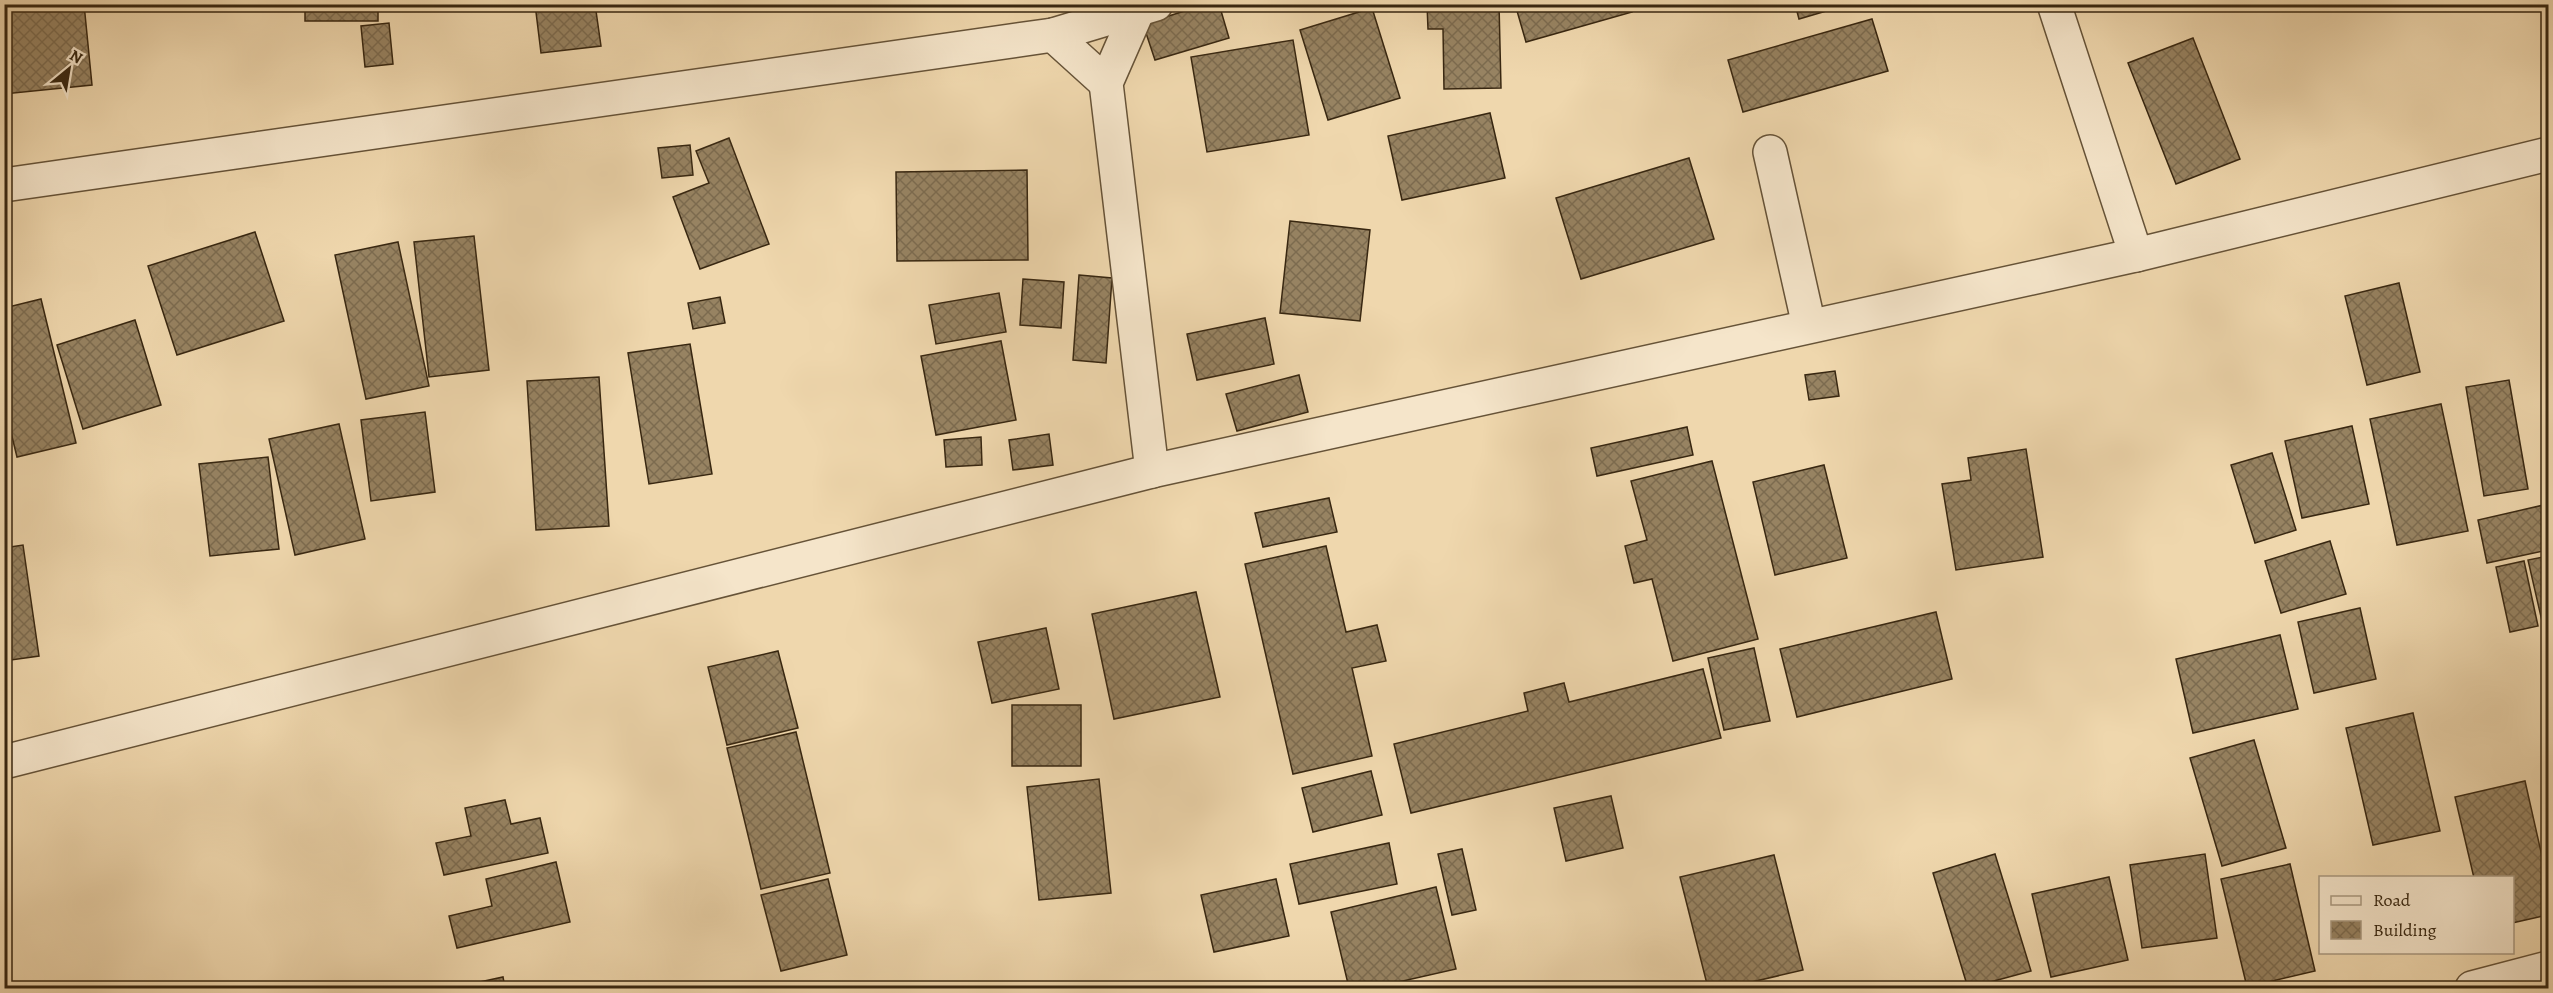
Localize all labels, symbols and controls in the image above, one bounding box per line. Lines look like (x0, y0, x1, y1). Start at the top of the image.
north arrow (39, 39, 99, 99)
text: N (65, 44, 87, 69)
legend (2319, 876, 2514, 954)
text: Road (2373, 888, 2411, 912)
text: Building (2373, 918, 2437, 942)

